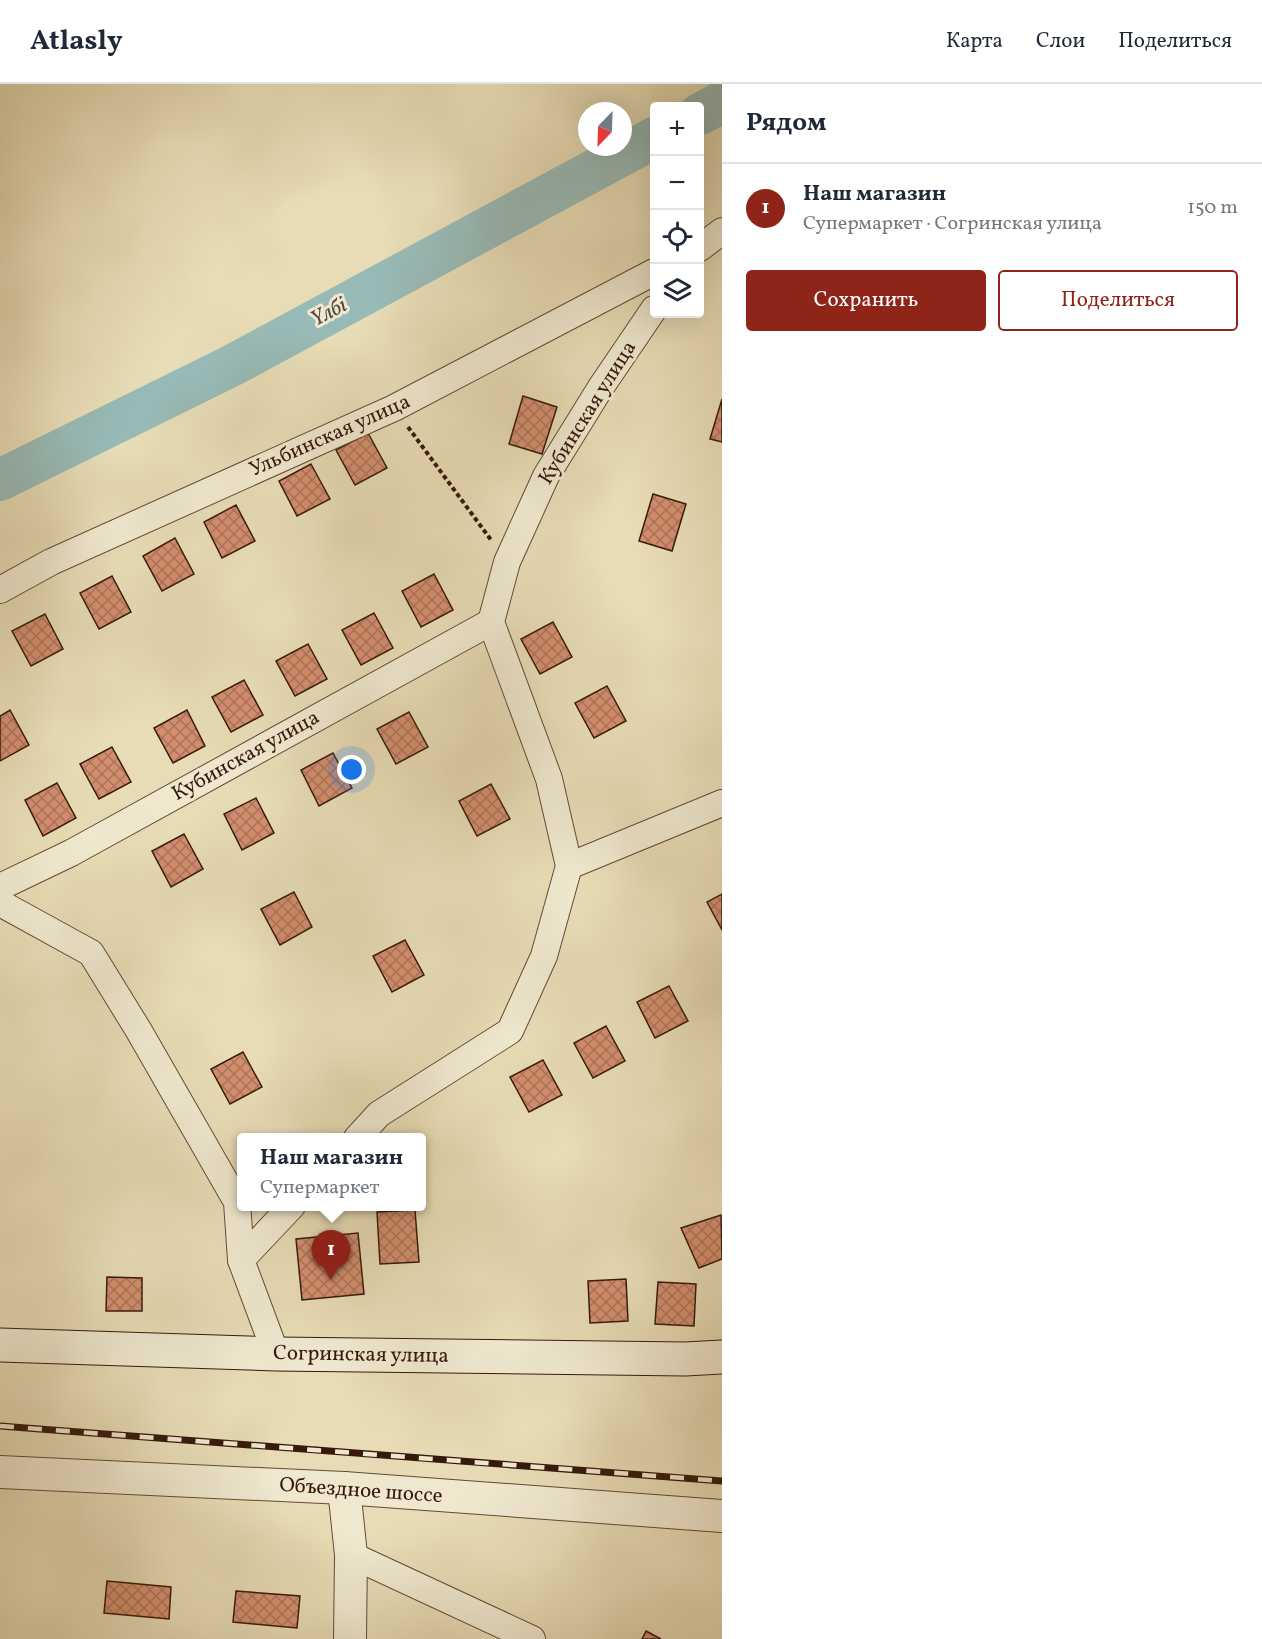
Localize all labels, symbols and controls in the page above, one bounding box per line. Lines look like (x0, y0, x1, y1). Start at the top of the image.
text: Atlasly (30, 22, 123, 61)
text: Карта (946, 27, 1003, 56)
text: Слои (1036, 27, 1085, 56)
text: Поделиться (1118, 27, 1232, 56)
north arrow (578, 102, 632, 156)
map controls (650, 102, 704, 318)
button: + (650, 102, 704, 156)
text: Рядом (746, 105, 826, 141)
button: − (650, 156, 704, 210)
text: Наш магазин (803, 179, 946, 210)
text: 1 (761, 194, 770, 222)
text: 150 m (1187, 194, 1238, 222)
button: locate (650, 210, 704, 264)
text: Супермаркет · Согринская улица (803, 210, 1102, 238)
button: layers (650, 264, 704, 318)
button: Сохранить (746, 270, 986, 331)
button: Поделиться (998, 270, 1238, 331)
water label: Үлбі (305, 290, 353, 335)
street label: Кубинская улица (532, 335, 644, 491)
street label: Ульбинская улица (245, 387, 415, 485)
street label: Кубинская улица (167, 703, 325, 809)
your location (337, 755, 366, 784)
popup (237, 1133, 426, 1211)
text: Наш магазин (260, 1143, 403, 1174)
text: Супермаркет (260, 1174, 380, 1202)
pin: 1 (312, 1230, 350, 1280)
street label: Согринская улица (273, 1339, 449, 1371)
street label: Объездное шоссе (278, 1471, 444, 1511)

